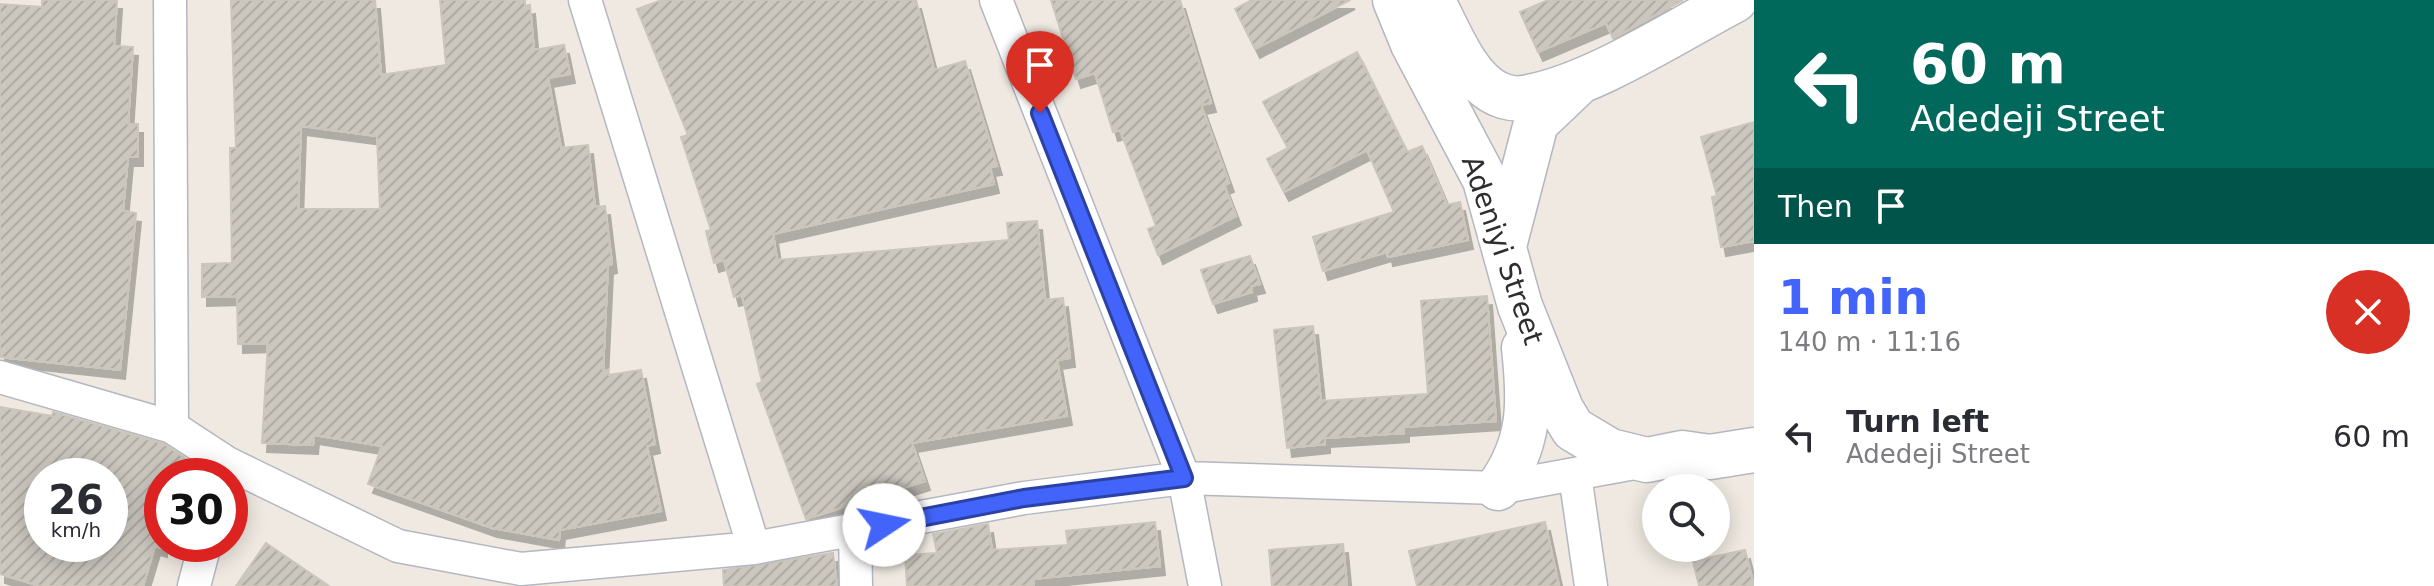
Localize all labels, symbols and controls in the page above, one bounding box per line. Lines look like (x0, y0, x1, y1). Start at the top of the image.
pin (1006, 31, 1074, 113)
text: 60 m (1910, 31, 2066, 96)
icon: left (1778, 32, 1882, 136)
icon: arrive (1018, 43, 1062, 87)
text: Adedeji Street (1910, 98, 2165, 139)
street label: Adeniyi Street (1455, 151, 1550, 349)
icon: arrive (1869, 184, 1913, 228)
text: Then (1778, 189, 1853, 224)
text: 1 min (1778, 269, 1929, 325)
button: close (2326, 270, 2410, 354)
text: 140 m · 11:16 (1778, 327, 1961, 357)
text: Turn left (1846, 404, 1989, 439)
icon: left (1778, 414, 1822, 458)
text: 60 m (2333, 419, 2410, 454)
text: Adedeji Street (1846, 439, 2030, 469)
speed limit sign: 30 (144, 458, 248, 562)
map controls (1642, 474, 1730, 562)
button: search (1642, 474, 1730, 562)
text: 26 (48, 477, 104, 523)
position arrow (842, 483, 926, 567)
text: km/h (51, 518, 101, 542)

